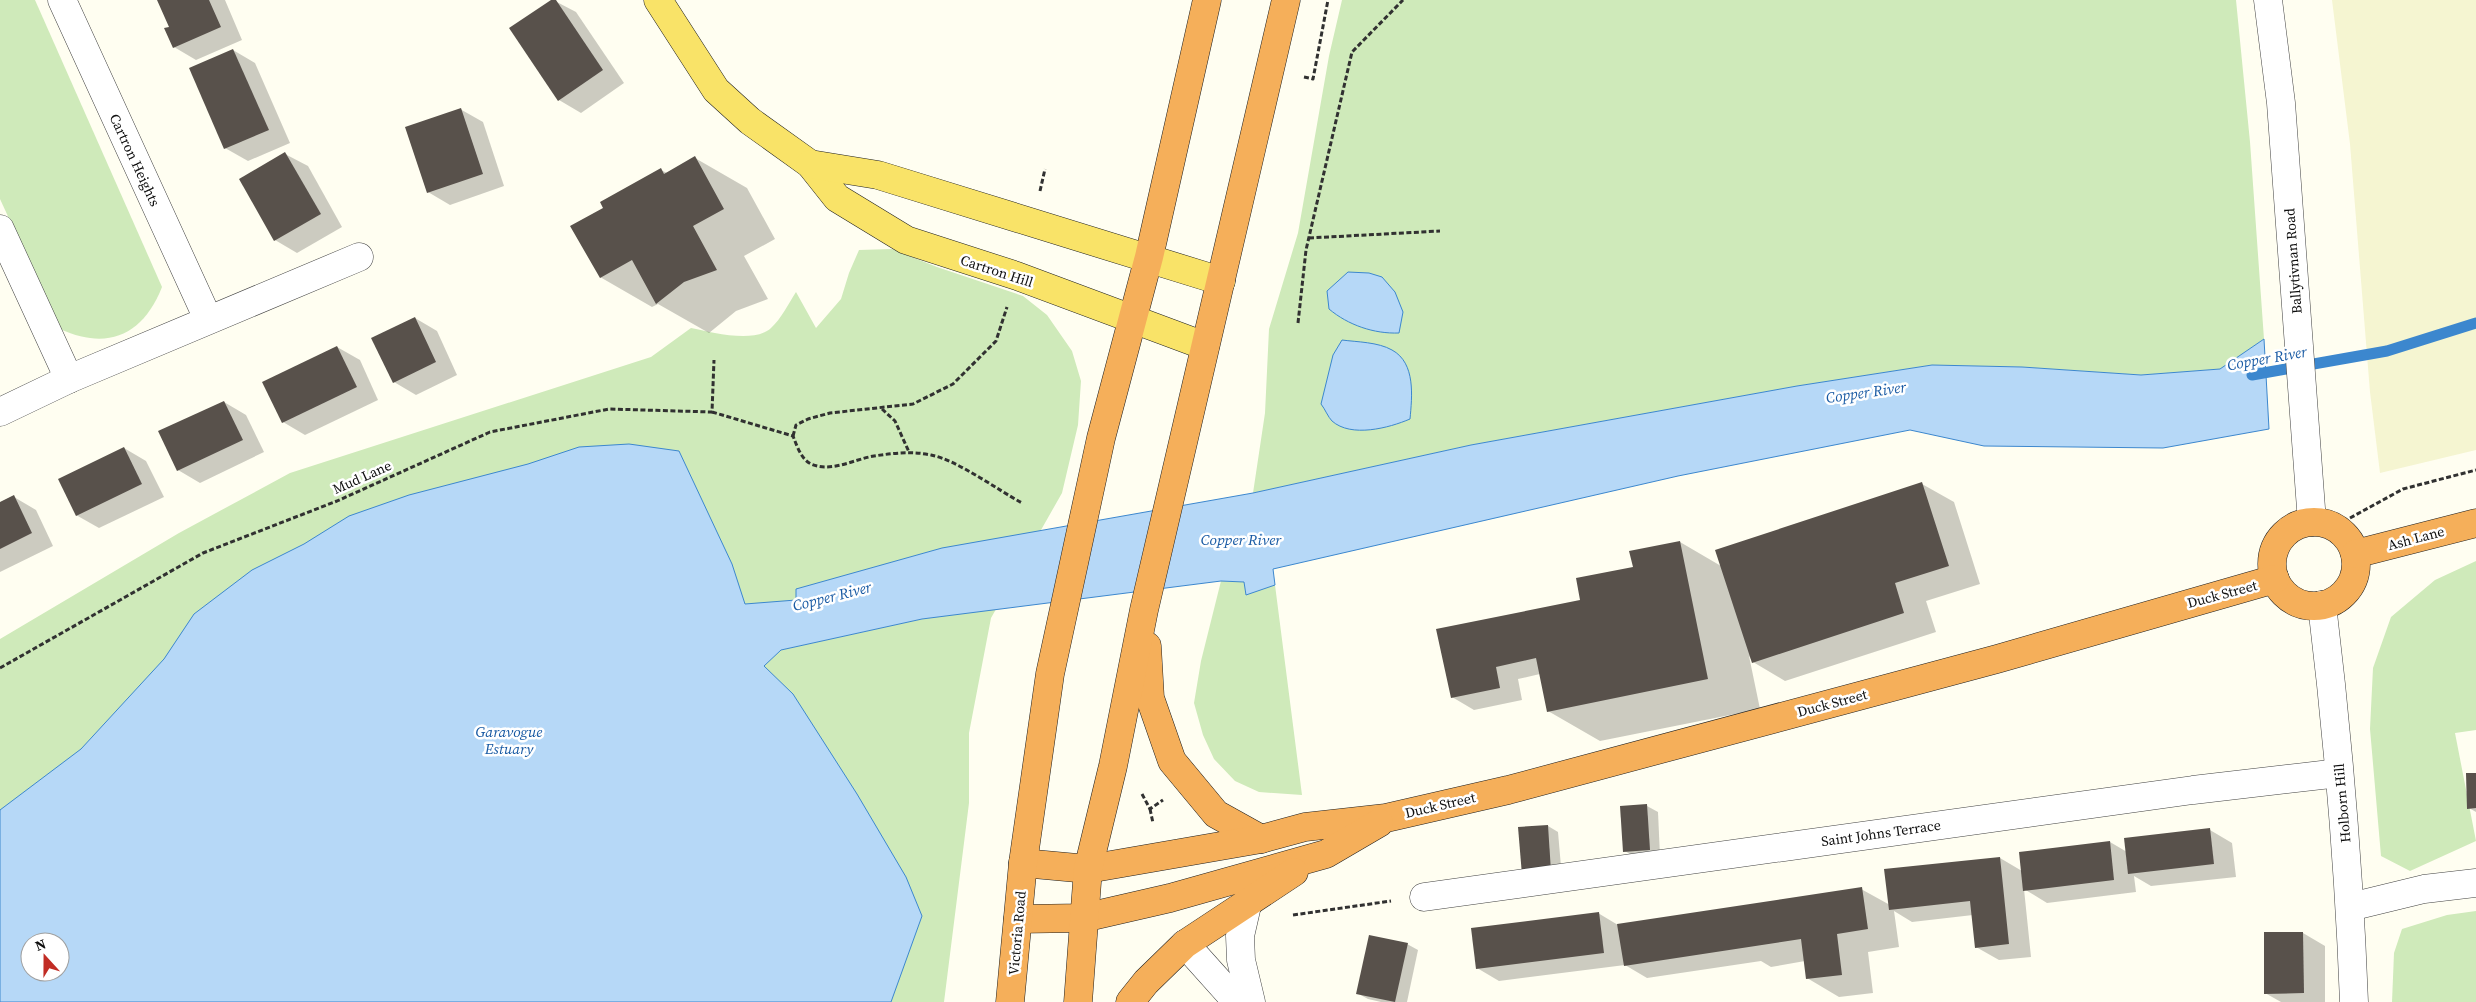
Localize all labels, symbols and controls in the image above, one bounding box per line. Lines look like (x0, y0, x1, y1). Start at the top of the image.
street label: Cartron Heights (105, 110, 165, 210)
street label: Ballytivnan Road (2279, 207, 2307, 315)
street label: Cartron Hill (958, 250, 1036, 292)
water label: Copper River (2225, 340, 2309, 375)
water label: Copper River (1825, 376, 1908, 408)
street label: Mud Lane (329, 455, 395, 499)
street label: Ash Lane (2385, 521, 2447, 555)
water label: Copper River (1201, 529, 1282, 550)
street label: Duck Street (2185, 575, 2260, 613)
water label: Copper River (790, 576, 875, 616)
street label: Duck Street (1795, 684, 1870, 722)
water label: Garavogue Estuary (476, 721, 542, 759)
street label: Holborn Hill (2329, 763, 2355, 843)
street label: Duck Street (1403, 787, 1478, 823)
street label: Saint Johns Terrace (1820, 815, 1942, 851)
street label: Victoria Road (1003, 890, 1031, 976)
north arrow (20, 932, 70, 982)
text: N (32, 934, 49, 956)

